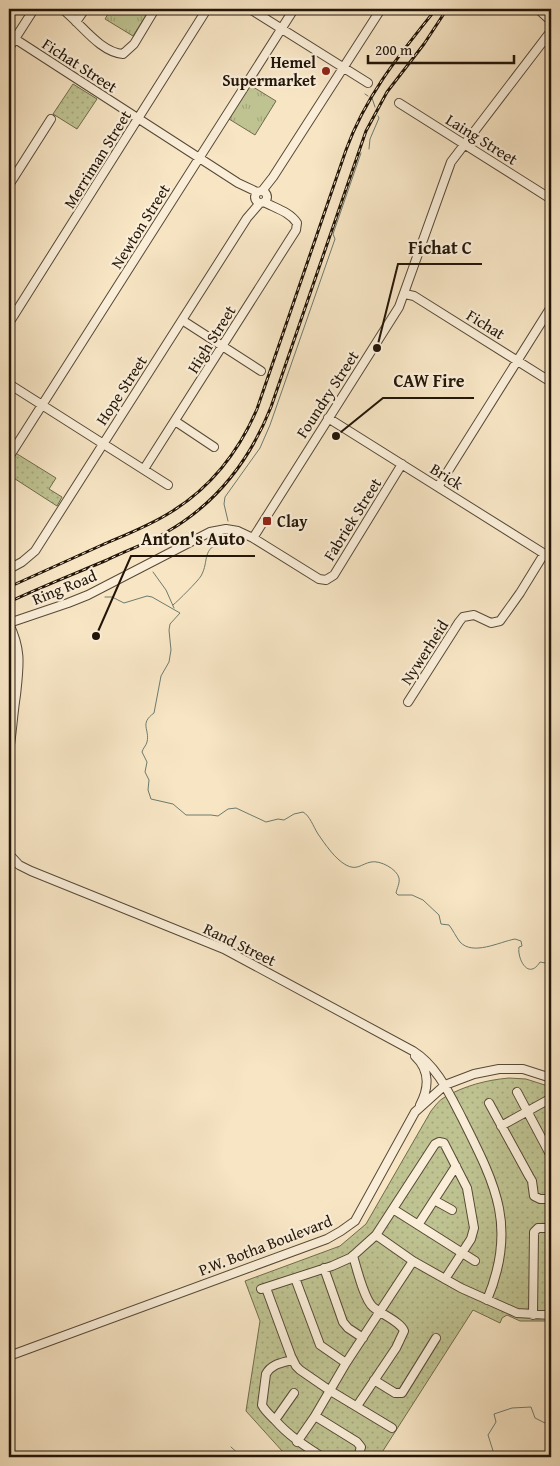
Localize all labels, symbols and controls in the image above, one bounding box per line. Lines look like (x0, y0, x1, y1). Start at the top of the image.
street label: Fichat Street (38, 32, 123, 98)
scale bar (368, 32, 514, 64)
text: 200 m (375, 39, 413, 60)
place label: Hemel Supermarket (222, 50, 316, 92)
marker: Hemel Supermarket (320, 65, 332, 77)
street label: Merriman Street (57, 105, 137, 213)
street label: Laing Street (441, 107, 523, 171)
street label: Newton Street (104, 179, 176, 273)
callout: Fichat C (398, 231, 482, 264)
text: Fichat C (408, 234, 472, 261)
street label: High Street (181, 300, 242, 378)
street label: Fichat (462, 303, 510, 345)
street label: Foundry Street (290, 345, 365, 443)
street label: Hope Street (89, 350, 153, 430)
callout: CAW Fire (383, 365, 474, 398)
text: CAW Fire (393, 367, 465, 394)
street label: Brick (426, 457, 469, 496)
street label: Fabriek Street (317, 473, 387, 565)
place label: Clay (277, 509, 308, 533)
marker: Clay (261, 515, 273, 527)
callout: Anton's Auto (131, 523, 255, 556)
text: Anton's Auto (141, 525, 245, 552)
street label: Ring Road (28, 563, 100, 611)
street label: Nywerheid (394, 614, 454, 689)
street label: Rand Street (200, 916, 281, 972)
street label: P.W. Botha Boulevard (195, 1208, 336, 1282)

